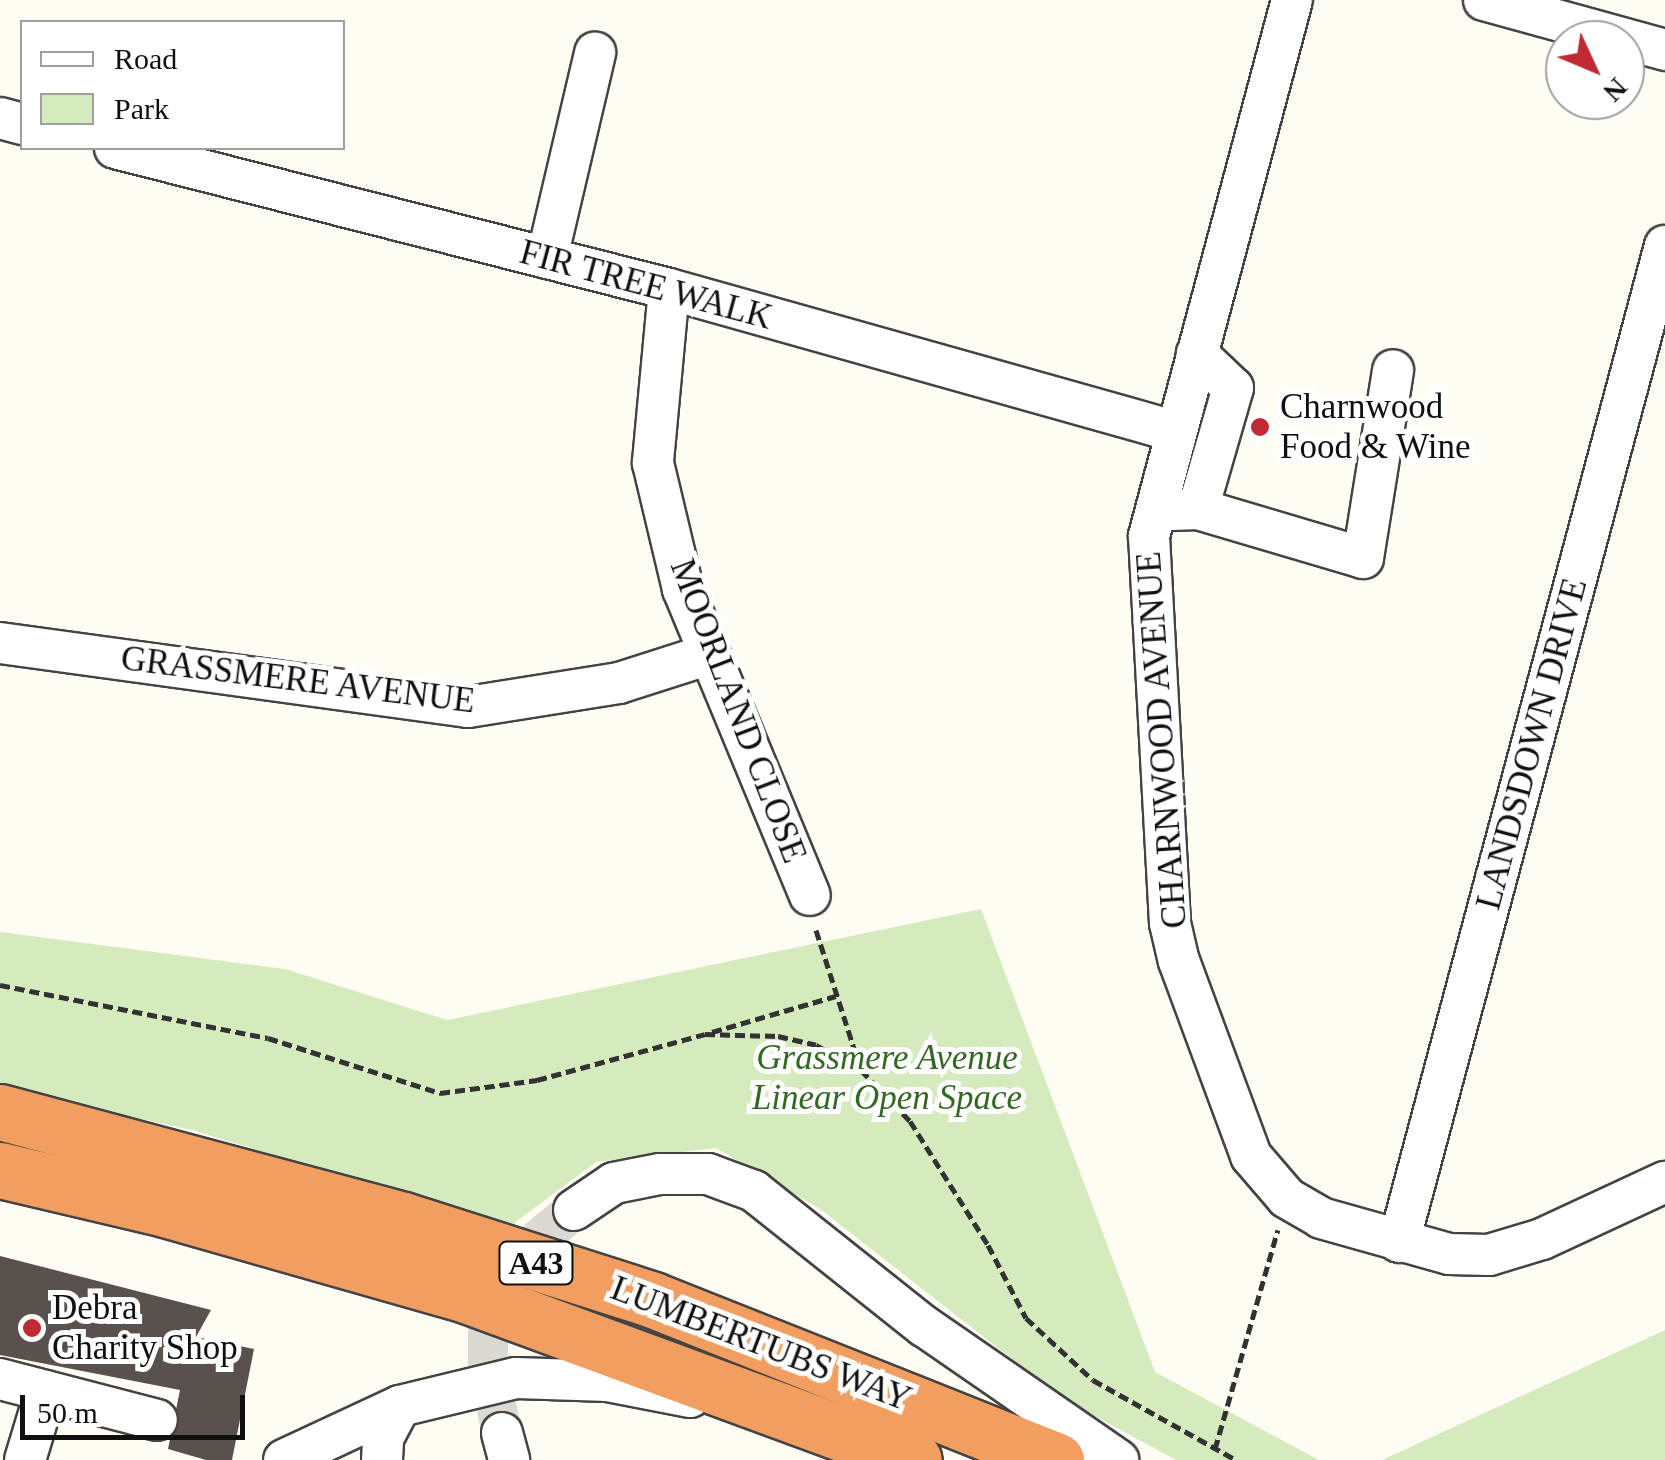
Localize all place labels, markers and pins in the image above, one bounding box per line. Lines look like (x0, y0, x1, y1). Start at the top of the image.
place label: Charnwood Food & Wine (1280, 386, 1471, 468)
marker: Charnwood Food & Wine (1249, 416, 1271, 438)
place label: Debra Charity Shop (52, 1287, 238, 1369)
marker: Debra Charity Shop (21, 1317, 43, 1339)

